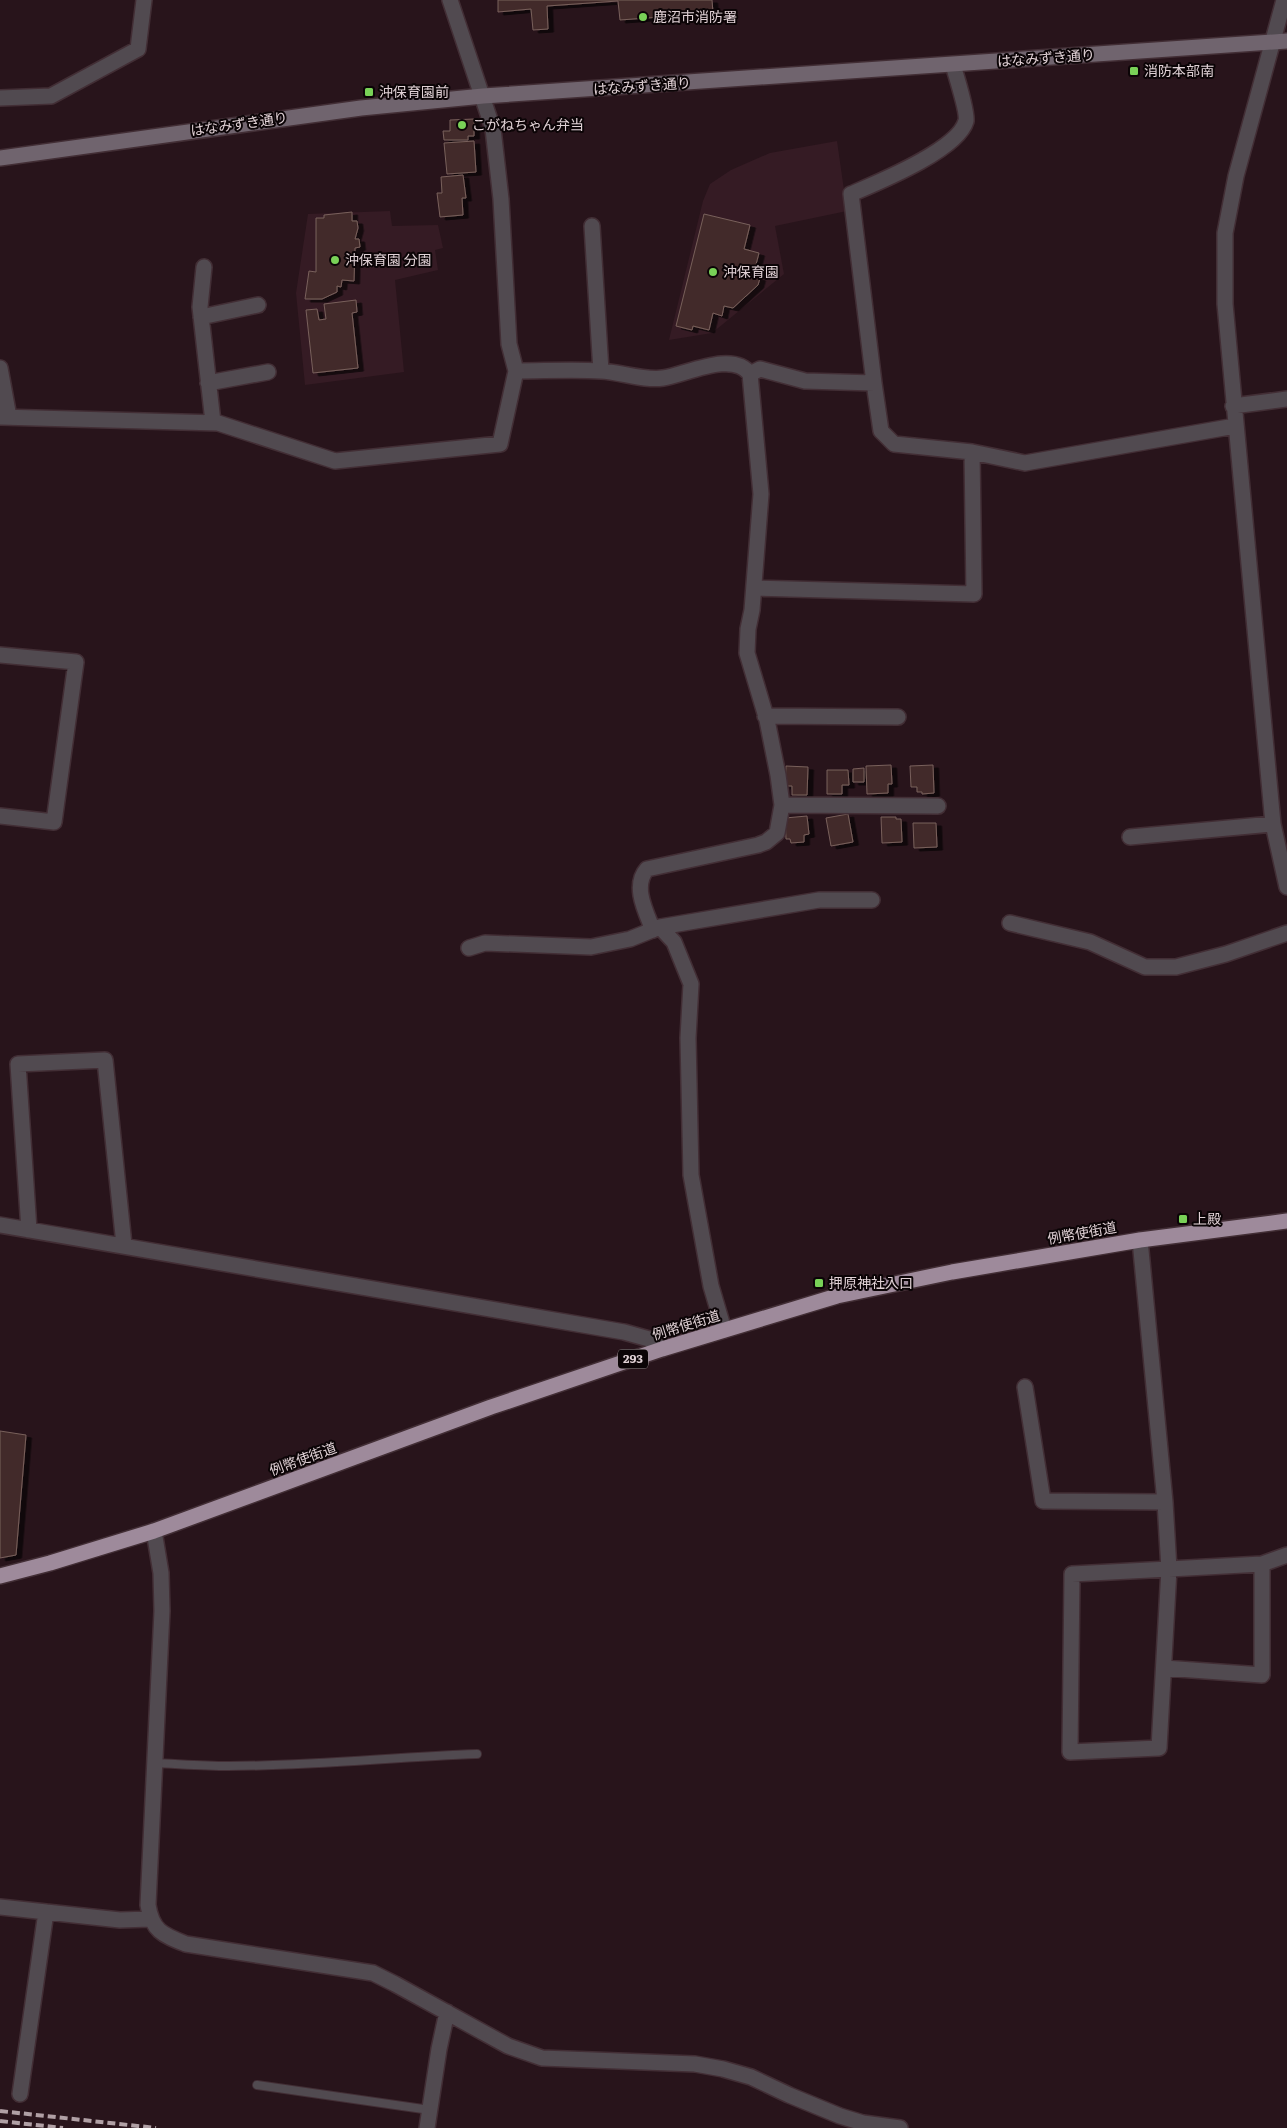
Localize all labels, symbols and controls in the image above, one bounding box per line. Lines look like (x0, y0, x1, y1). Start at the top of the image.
place label: 鹿沼市消防署 (653, 6, 737, 26)
marker: 鹿沼市消防署 (637, 11, 649, 23)
street label: はなみずき通り (996, 44, 1096, 70)
place label: 消防本部南 (1144, 60, 1214, 80)
marker: 消防本部南 (1128, 65, 1140, 77)
street label: はなみずき通り (592, 72, 692, 98)
place label: 沖保育園前 (379, 81, 449, 101)
marker: 沖保育園前 (363, 86, 375, 98)
street label: はなみずき通り (189, 106, 289, 140)
place label: こがねちゃん弁当 (472, 114, 584, 134)
marker: こがねちゃん弁当 (456, 119, 468, 131)
place label: 沖保育園 分園 (345, 249, 432, 269)
marker: 沖保育園 分園 (329, 254, 341, 266)
place label: 沖保育園 (723, 261, 779, 281)
marker: 沖保育園 (707, 266, 719, 278)
place label: 上殿 (1193, 1208, 1221, 1228)
marker: 上殿 (1177, 1213, 1189, 1225)
street label: 例幣使街道 (1046, 1216, 1118, 1248)
place label: 押原神社入口 (829, 1272, 913, 1292)
marker: 押原神社入口 (813, 1277, 825, 1289)
street label: 例幣使街道 (649, 1304, 722, 1344)
road number: 293 (618, 1350, 648, 1368)
street label: 例幣使街道 (266, 1437, 339, 1479)

